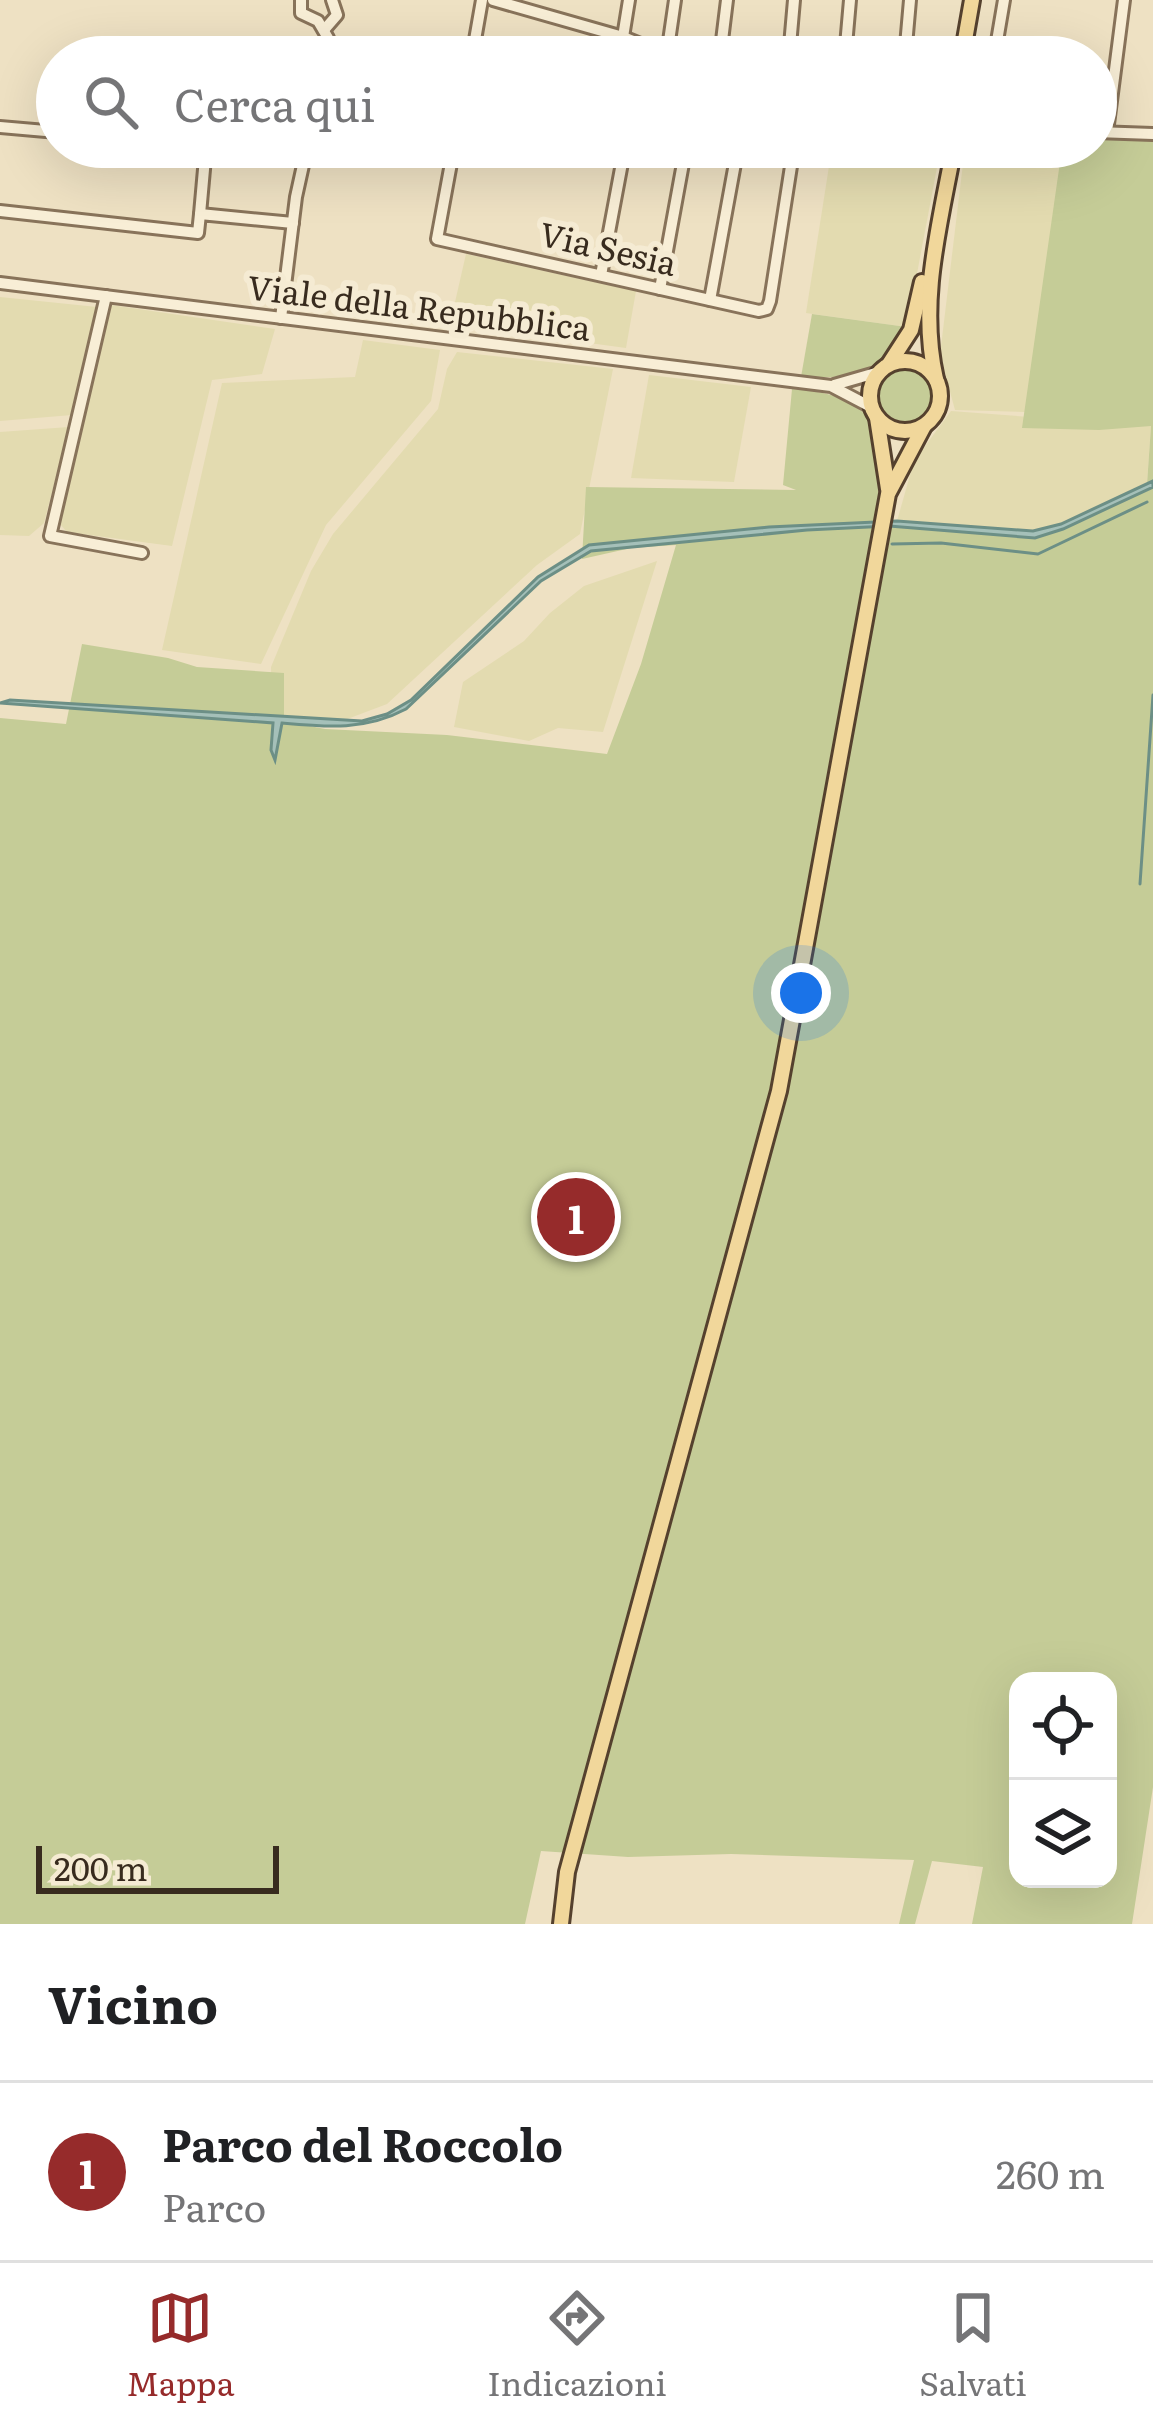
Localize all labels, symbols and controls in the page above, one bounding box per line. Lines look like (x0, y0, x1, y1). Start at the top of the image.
search box (36, 36, 1117, 168)
icon: search (78, 69, 144, 135)
text: Cerca qui (174, 69, 375, 136)
street label: Via Sesia (535, 207, 682, 286)
street label: Viale della Repubblica (245, 260, 594, 351)
your location (771, 963, 831, 1023)
pin: 1 (537, 1172, 615, 1262)
map controls (1009, 1672, 1117, 1888)
button: locate (1009, 1672, 1117, 1780)
button: layers (1009, 1780, 1117, 1888)
scale bar (36, 1840, 279, 1893)
text: 200 m (54, 1842, 148, 1891)
text: Vicino (48, 1964, 218, 2040)
text: Parco del Roccolo (162, 2109, 563, 2176)
text: 1 (79, 2143, 95, 2201)
text: 260 m (996, 2143, 1105, 2201)
text: Parco (162, 2176, 266, 2234)
tab: Mappa (126, 2285, 234, 2406)
tab: Indicazioni (487, 2285, 667, 2406)
tab: Salvati (919, 2285, 1027, 2406)

